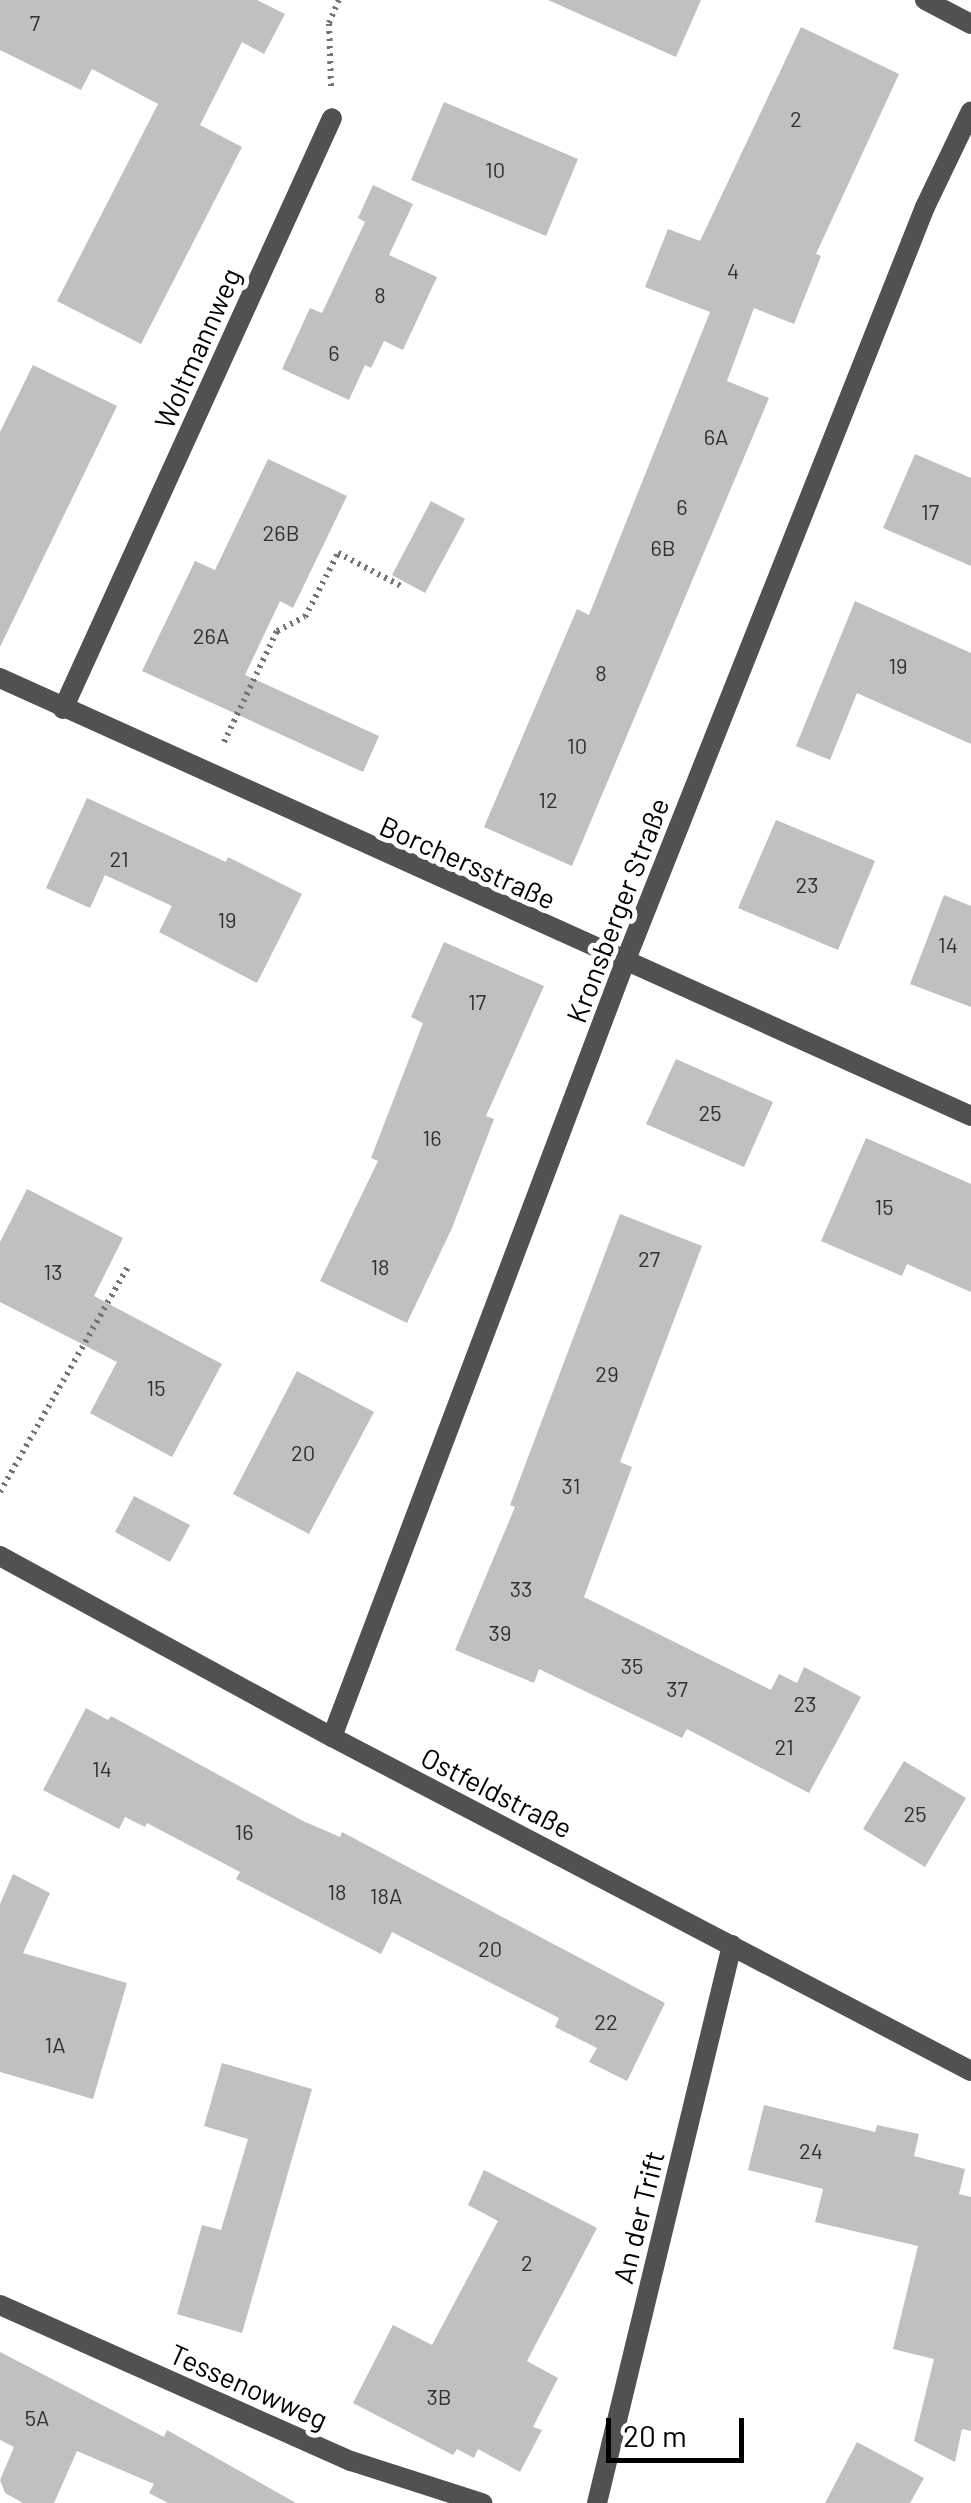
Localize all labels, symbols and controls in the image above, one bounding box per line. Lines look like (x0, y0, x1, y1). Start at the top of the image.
house number: 7 (30, 10, 40, 36)
house number: 2 (790, 106, 802, 132)
house number: 10 (485, 157, 505, 183)
house number: 4 (727, 258, 739, 284)
street label: Woltmannweg (147, 263, 247, 433)
house number: 8 (374, 282, 386, 308)
house number: 6 (328, 340, 340, 366)
house number: 6A (704, 424, 728, 450)
house number: 6 (676, 494, 688, 520)
house number: 17 (921, 499, 939, 525)
house number: 26B (263, 520, 299, 546)
house number: 6B (650, 535, 676, 561)
house number: 26A (193, 623, 229, 649)
house number: 19 (888, 653, 908, 679)
house number: 8 (595, 660, 607, 686)
house number: 10 (567, 733, 587, 759)
house number: 12 (538, 787, 558, 813)
street label: Kronsberger Straße (559, 793, 675, 1027)
street label: Borchersstraße (375, 808, 561, 916)
house number: 21 (109, 846, 129, 872)
house number: 23 (796, 872, 818, 898)
house number: 19 (217, 907, 237, 933)
house number: 14 (938, 932, 958, 958)
house number: 17 (468, 989, 486, 1015)
house number: 25 (698, 1100, 722, 1126)
house number: 16 (422, 1125, 442, 1151)
house number: 15 (874, 1194, 894, 1220)
house number: 27 (638, 1246, 660, 1272)
house number: 18 (370, 1254, 390, 1280)
house number: 13 (43, 1259, 63, 1285)
house number: 29 (595, 1361, 619, 1387)
house number: 15 (146, 1375, 166, 1401)
house number: 20 (291, 1440, 315, 1466)
house number: 31 (562, 1473, 580, 1499)
house number: 33 (510, 1576, 532, 1602)
house number: 39 (489, 1620, 511, 1646)
house number: 35 (621, 1653, 643, 1679)
house number: 37 (666, 1676, 688, 1702)
house number: 23 (794, 1691, 816, 1717)
house number: 21 (774, 1734, 794, 1760)
street label: Ostfeldstraße (416, 1740, 578, 1844)
house number: 14 (92, 1756, 112, 1782)
house number: 25 (903, 1801, 927, 1827)
house number: 16 (234, 1819, 254, 1845)
house number: 18 (327, 1879, 347, 1905)
house number: 18A (370, 1883, 402, 1909)
house number: 20 (478, 1936, 502, 1962)
house number: 22 (594, 2009, 618, 2035)
house number: 1A (44, 2032, 66, 2058)
house number: 24 (799, 2138, 823, 2164)
street label: An der Trift (605, 2147, 671, 2287)
house number: 2 (521, 2250, 533, 2276)
street label: Tessenowweg (165, 2336, 333, 2436)
house number: 3B (426, 2384, 452, 2410)
scale bar (611, 2398, 748, 2460)
house number: 5A (25, 2405, 49, 2431)
text: 20 m (623, 2417, 687, 2453)

